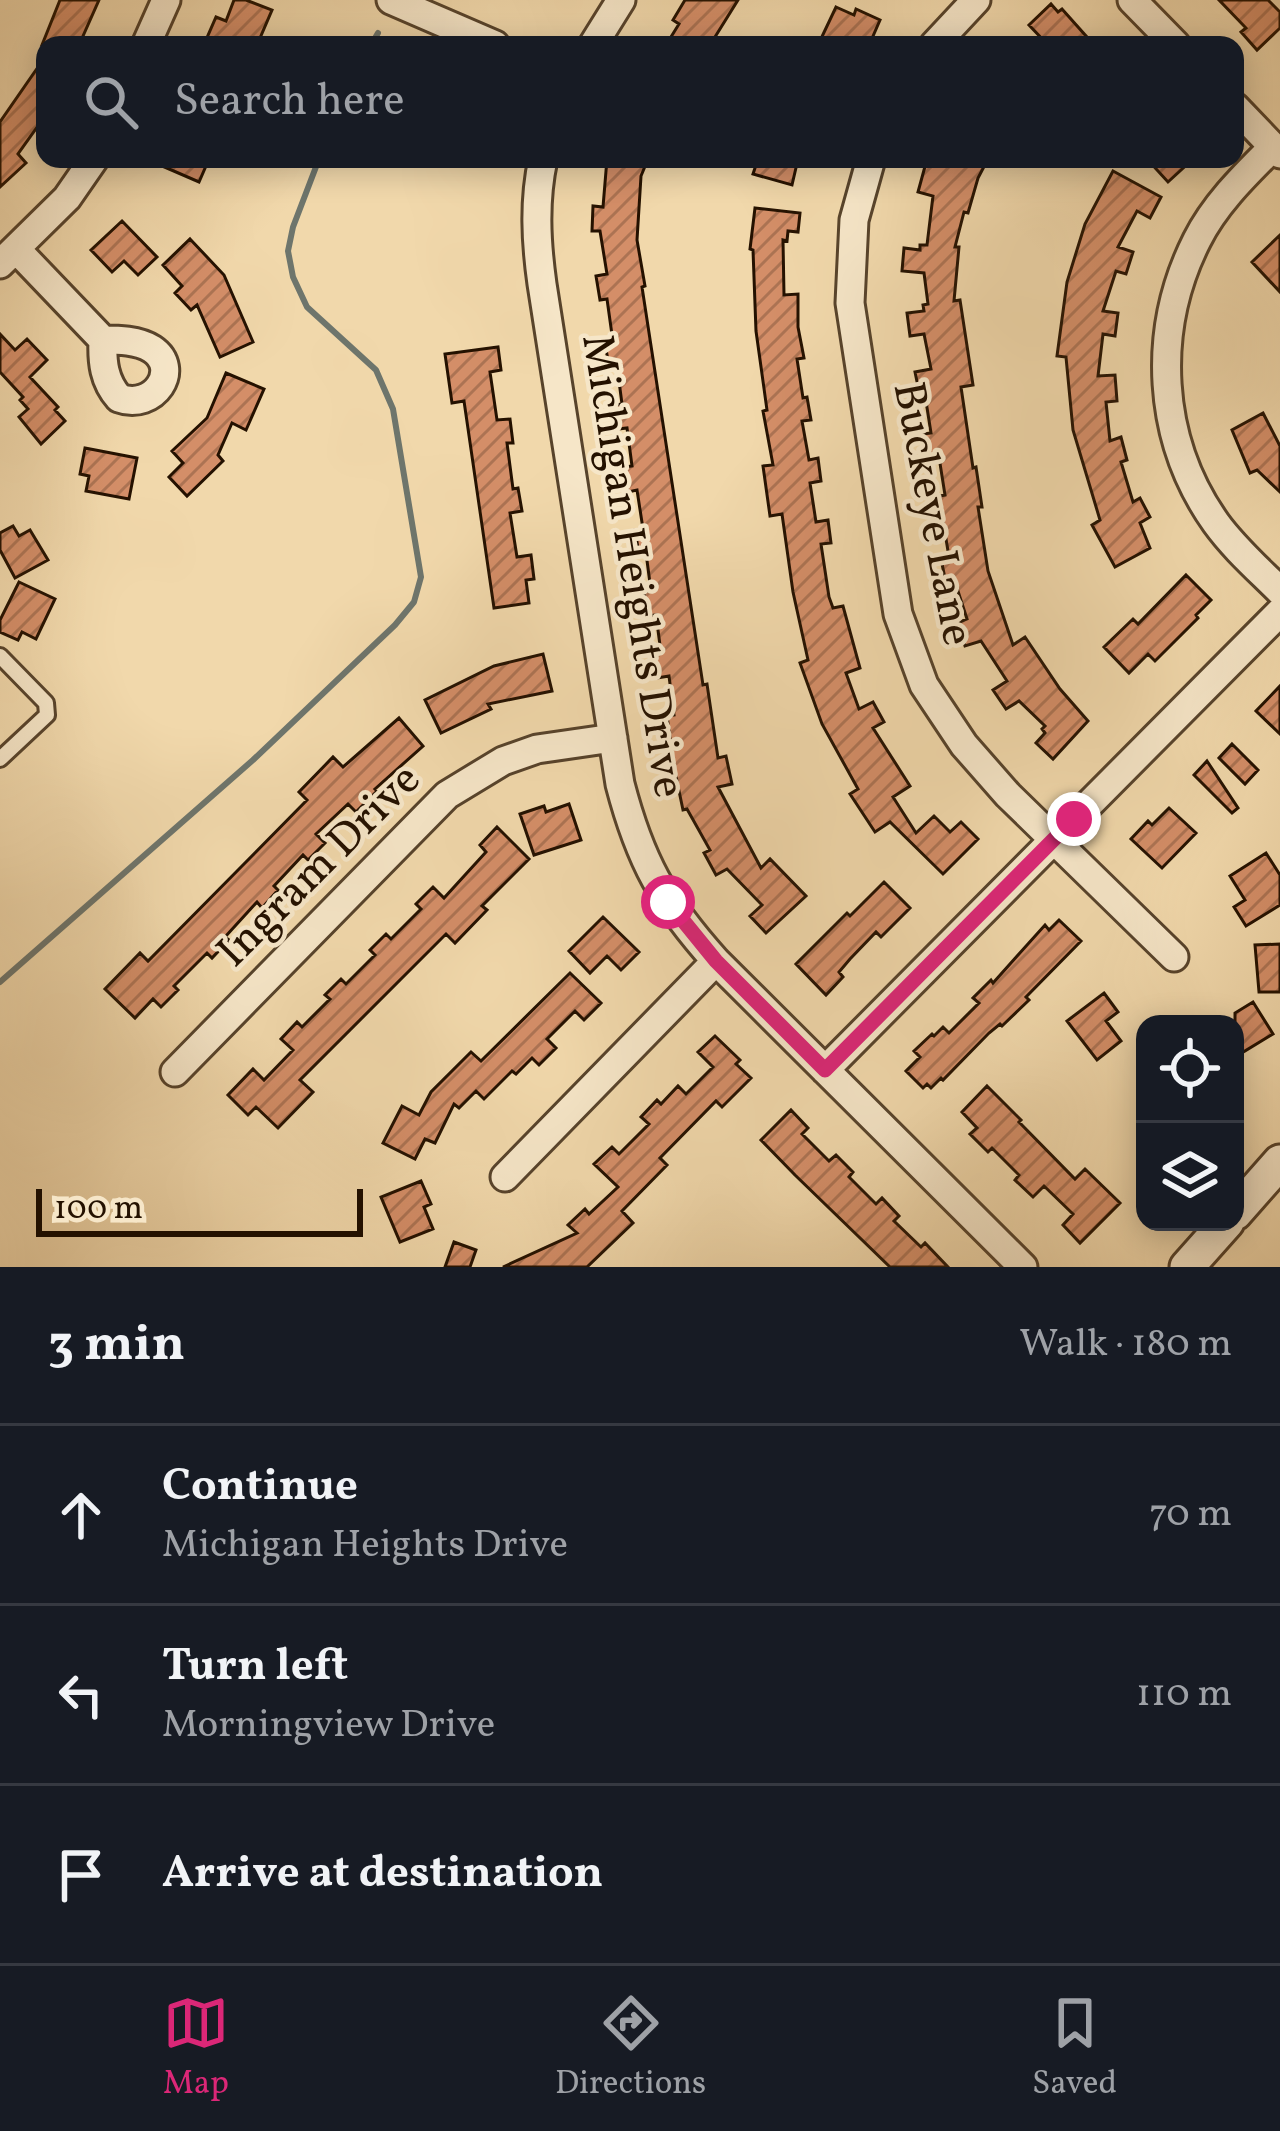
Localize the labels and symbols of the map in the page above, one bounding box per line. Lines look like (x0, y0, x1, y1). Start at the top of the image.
street label: Michigan Heights Drive (563, 330, 699, 802)
street label: Buckeye Lane (875, 377, 987, 651)
street label: Ingram Drive (204, 751, 436, 983)
route end (1047, 792, 1101, 846)
route start (641, 875, 695, 929)
scale bar (36, 1183, 363, 1236)

